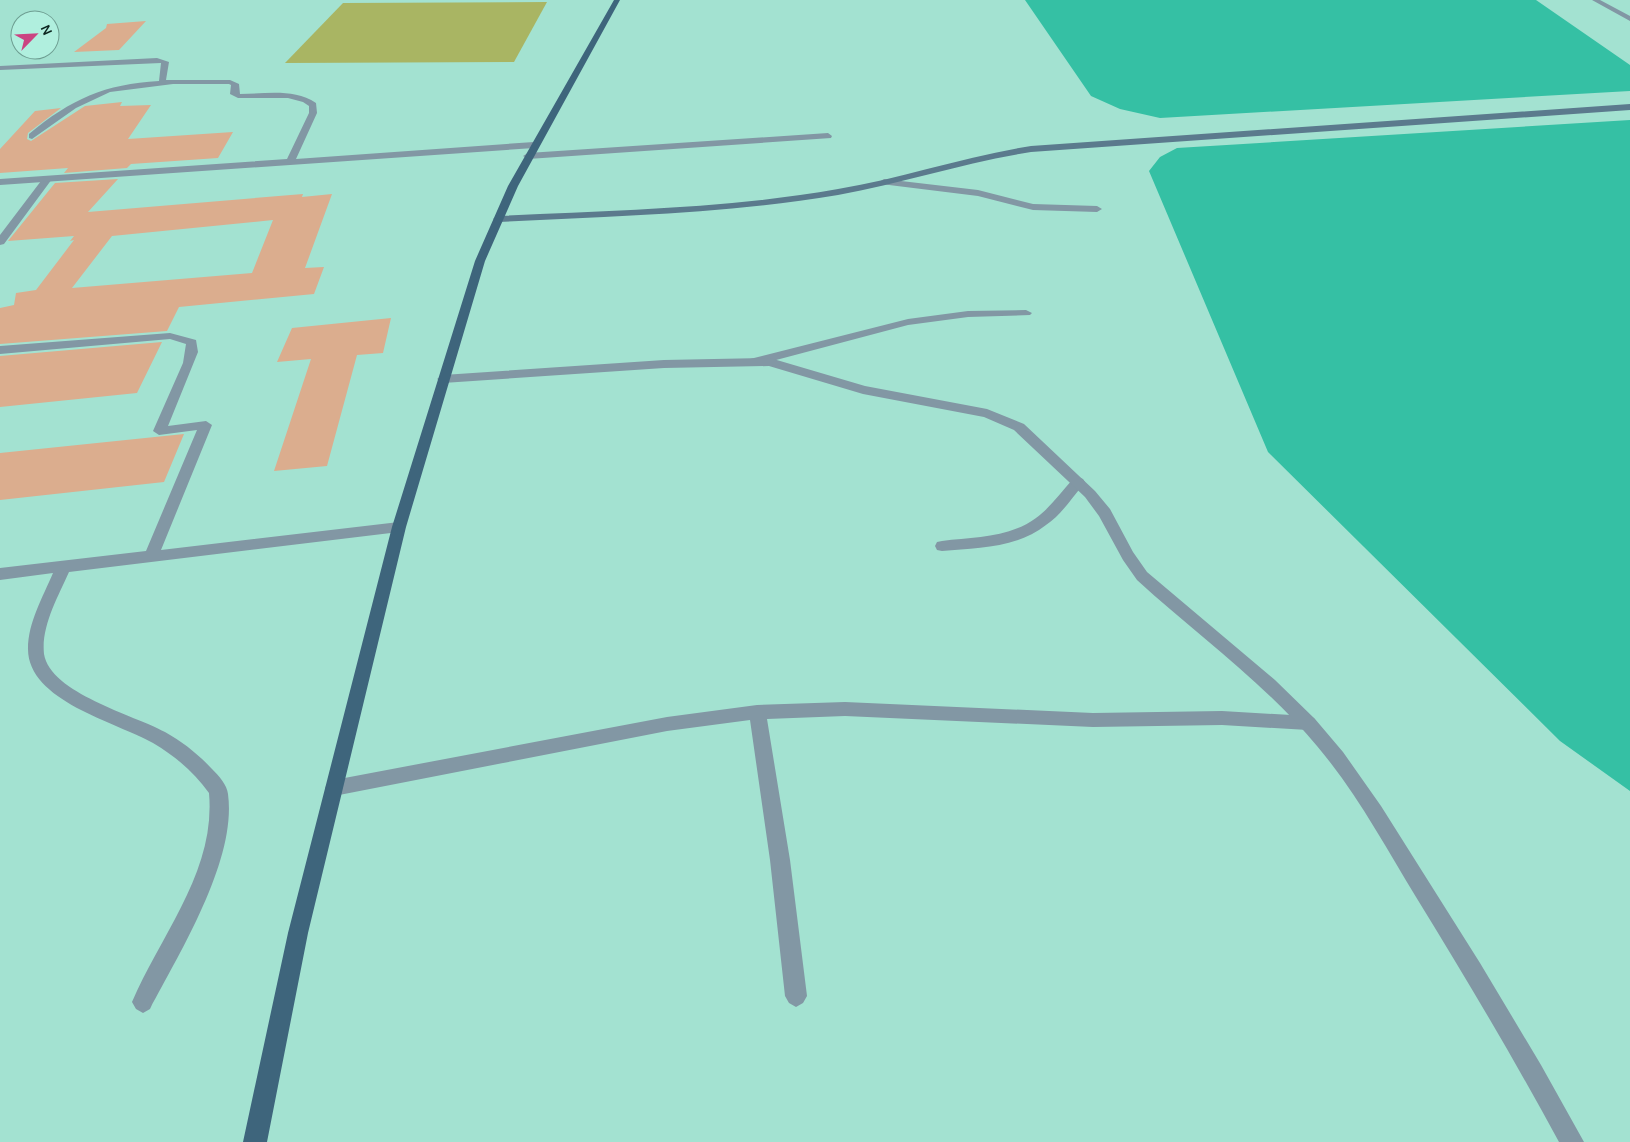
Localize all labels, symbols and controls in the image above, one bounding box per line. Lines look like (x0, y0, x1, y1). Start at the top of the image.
north arrow (10, 10, 60, 60)
text: N (37, 22, 56, 38)

